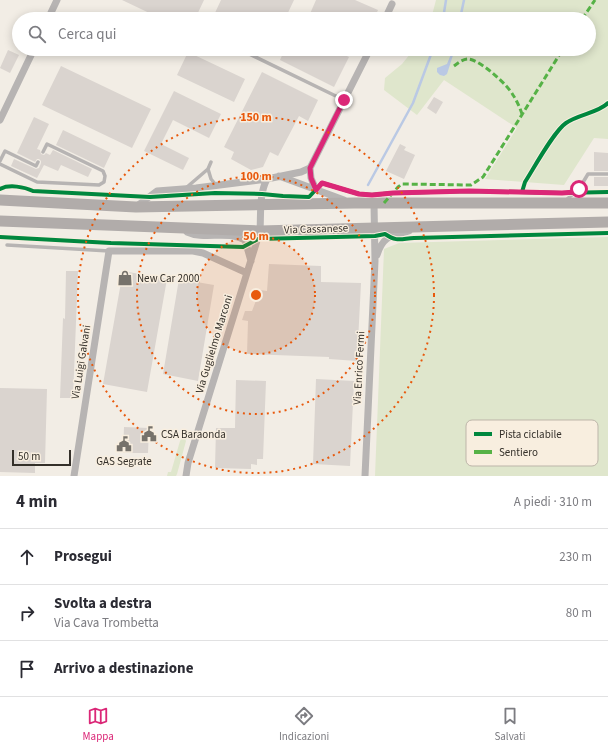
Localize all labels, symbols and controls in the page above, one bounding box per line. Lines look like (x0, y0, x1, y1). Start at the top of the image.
search box (12, 12, 596, 56)
icon: search (26, 23, 48, 45)
text: Cerca qui (58, 24, 117, 45)
route end (335, 91, 353, 109)
text: 150 m (240, 109, 272, 126)
text: 100 m (240, 168, 272, 185)
route start (570, 180, 588, 198)
street label: Via Cassanese (284, 220, 349, 238)
text: 50 m (243, 228, 269, 245)
shop icon: New Car 2000 (116, 269, 134, 287)
place label: New Car 2000 (137, 271, 199, 286)
centre of rings (249, 288, 263, 302)
street label: Via Guglielmo Marconi (192, 293, 236, 395)
street label: Via Luigi Galvani (68, 324, 94, 400)
street label: Via Enrico Fermi (350, 331, 368, 405)
legend (466, 420, 598, 466)
public building icon: CSA Baraonda (140, 425, 158, 443)
place label: CSA Baraonda (161, 427, 226, 442)
text: Pista ciclabile (499, 427, 562, 442)
public building icon: GAS Segrate (115, 435, 133, 453)
text: Sentiero (499, 445, 538, 460)
scale bar (12, 448, 71, 467)
text: 50 m (18, 449, 40, 464)
place label: GAS Segrate (96, 454, 152, 469)
text: 4 min (16, 490, 57, 514)
text: A piedi · 310 m (514, 493, 592, 511)
icon: ahead (16, 546, 38, 568)
text: Prosegui (54, 546, 112, 567)
text: 230 m (559, 548, 592, 566)
text: Svolta a destra (54, 593, 152, 614)
icon: right (16, 602, 38, 624)
text: 80 m (566, 604, 592, 622)
text: Via Cava Trombetta (54, 614, 159, 632)
icon: arrive (16, 658, 38, 680)
text: Arrivo a destinazione (54, 658, 193, 679)
tab: Mappa (83, 705, 114, 744)
tab: Indicazioni (279, 705, 329, 744)
tab: Salvati (494, 705, 525, 744)

